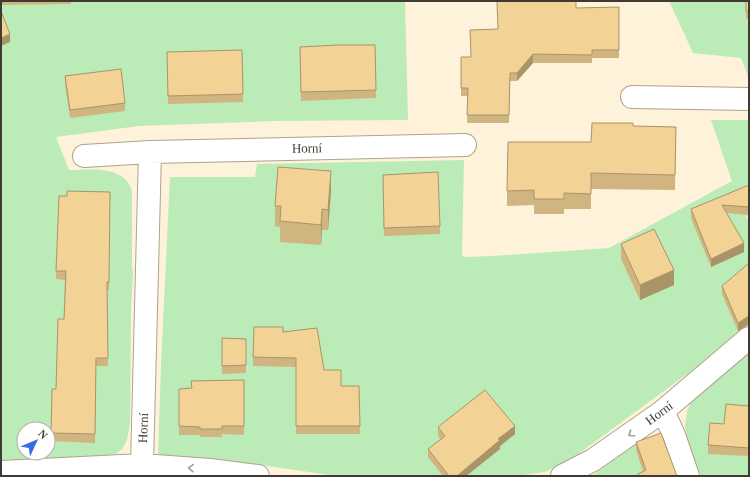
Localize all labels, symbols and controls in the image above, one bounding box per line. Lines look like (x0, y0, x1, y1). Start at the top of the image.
street label: Horní (292, 140, 323, 156)
street label: Horní (642, 398, 676, 428)
street label: Horní (135, 412, 151, 443)
north arrow (16, 421, 56, 461)
text: N (36, 427, 50, 441)
one-way arrow (628, 429, 635, 436)
one-way arrow (188, 464, 194, 473)

